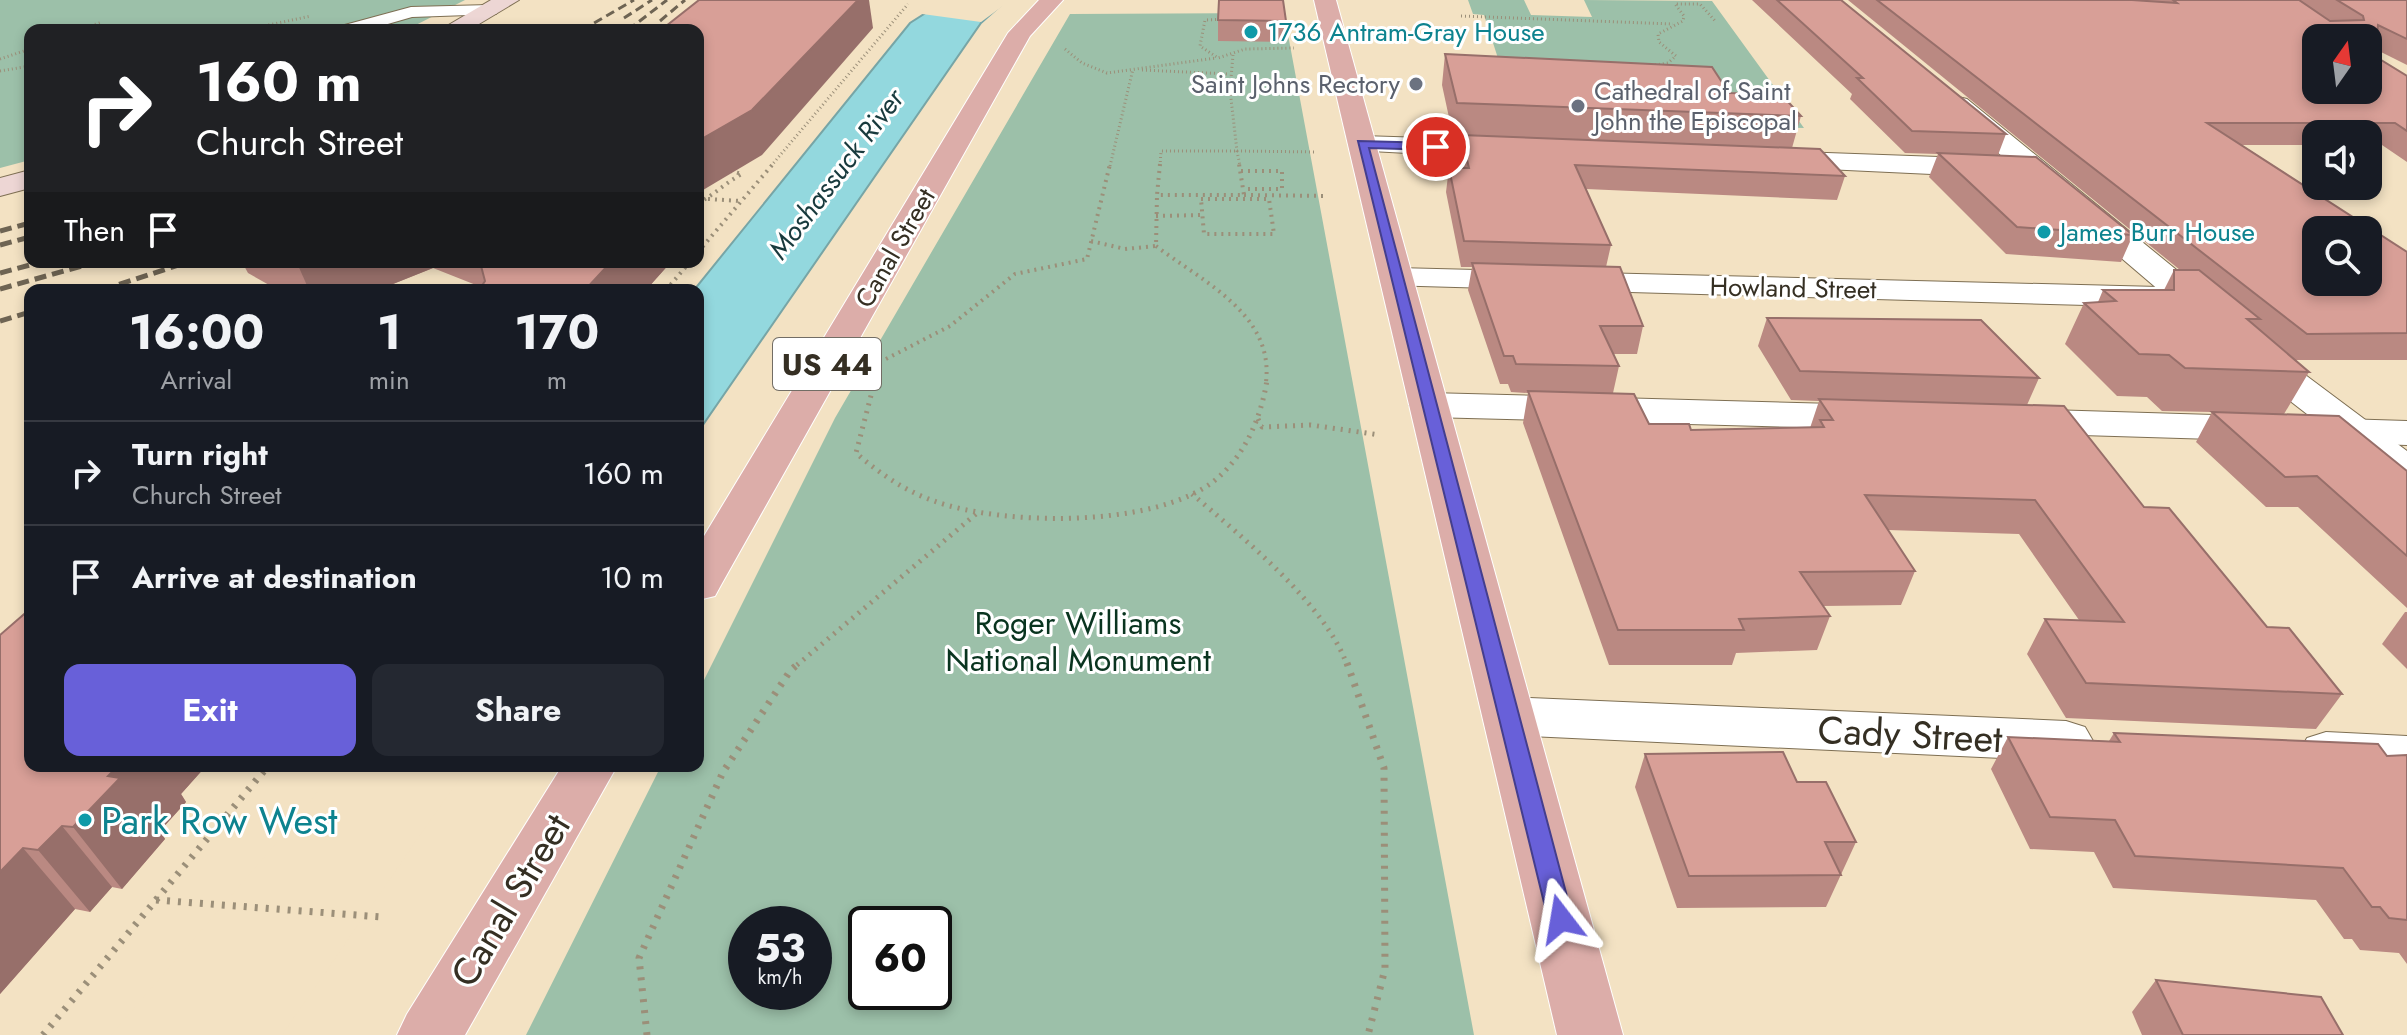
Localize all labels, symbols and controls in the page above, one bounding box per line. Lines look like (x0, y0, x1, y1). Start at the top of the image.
place label: 1736 Antram-Gray House (1267, 13, 1545, 51)
marker: 1736 Antram-Gray House (1242, 23, 1260, 41)
north arrow (2302, 24, 2382, 104)
map controls (2302, 24, 2382, 296)
text: 160 m (196, 41, 362, 122)
icon: right (64, 56, 168, 160)
place label: Saint Johns Rectory (1191, 65, 1401, 103)
place label: Cathedral of Saint John the Episcopal (1591, 72, 1797, 140)
marker: Saint Johns Rectory (1407, 75, 1425, 93)
water label: Moshassuck River (758, 79, 915, 268)
marker: Cathedral of Saint John the Episcopal (1569, 97, 1587, 115)
pin (1402, 113, 1470, 181)
text: Church Street (196, 116, 403, 168)
button: sound (2302, 120, 2382, 200)
icon: arrive (1414, 125, 1458, 169)
street label: Canal Street (845, 181, 945, 315)
icon: arrive (141, 208, 185, 252)
text: Then (64, 209, 125, 252)
place label: James Burr House (2057, 213, 2255, 251)
button: search (2302, 216, 2382, 296)
marker: James Burr House (2035, 223, 2053, 241)
street label: Howland Street (1709, 268, 1878, 308)
text: 16:00 (129, 298, 264, 367)
text: 1 (377, 298, 401, 367)
text: 170 (514, 298, 599, 367)
road number: US 44 (773, 338, 881, 390)
text: Arrival (161, 361, 232, 399)
text: min (369, 361, 410, 399)
text: m (547, 361, 567, 399)
text: Turn right (132, 433, 268, 476)
icon: right (64, 451, 108, 495)
text: 160 m (583, 452, 664, 495)
text: Church Street (132, 476, 282, 514)
icon: arrive (64, 555, 108, 599)
text: Arrive at destination (132, 556, 417, 599)
text: 10 m (600, 556, 664, 599)
park label: Roger Williams National Monument (945, 600, 1211, 683)
button: Exit (64, 664, 356, 756)
button: Share (372, 664, 664, 756)
street label: Cady Street (1816, 702, 2004, 766)
place label: Park Row West (101, 793, 337, 848)
street label: Canal Street (437, 803, 583, 997)
marker: Park Row West (76, 811, 94, 829)
position arrow (1519, 877, 1603, 961)
speed limit sign: 60 (848, 906, 952, 1010)
text: 53 (755, 919, 805, 977)
text: km/h (757, 963, 803, 992)

